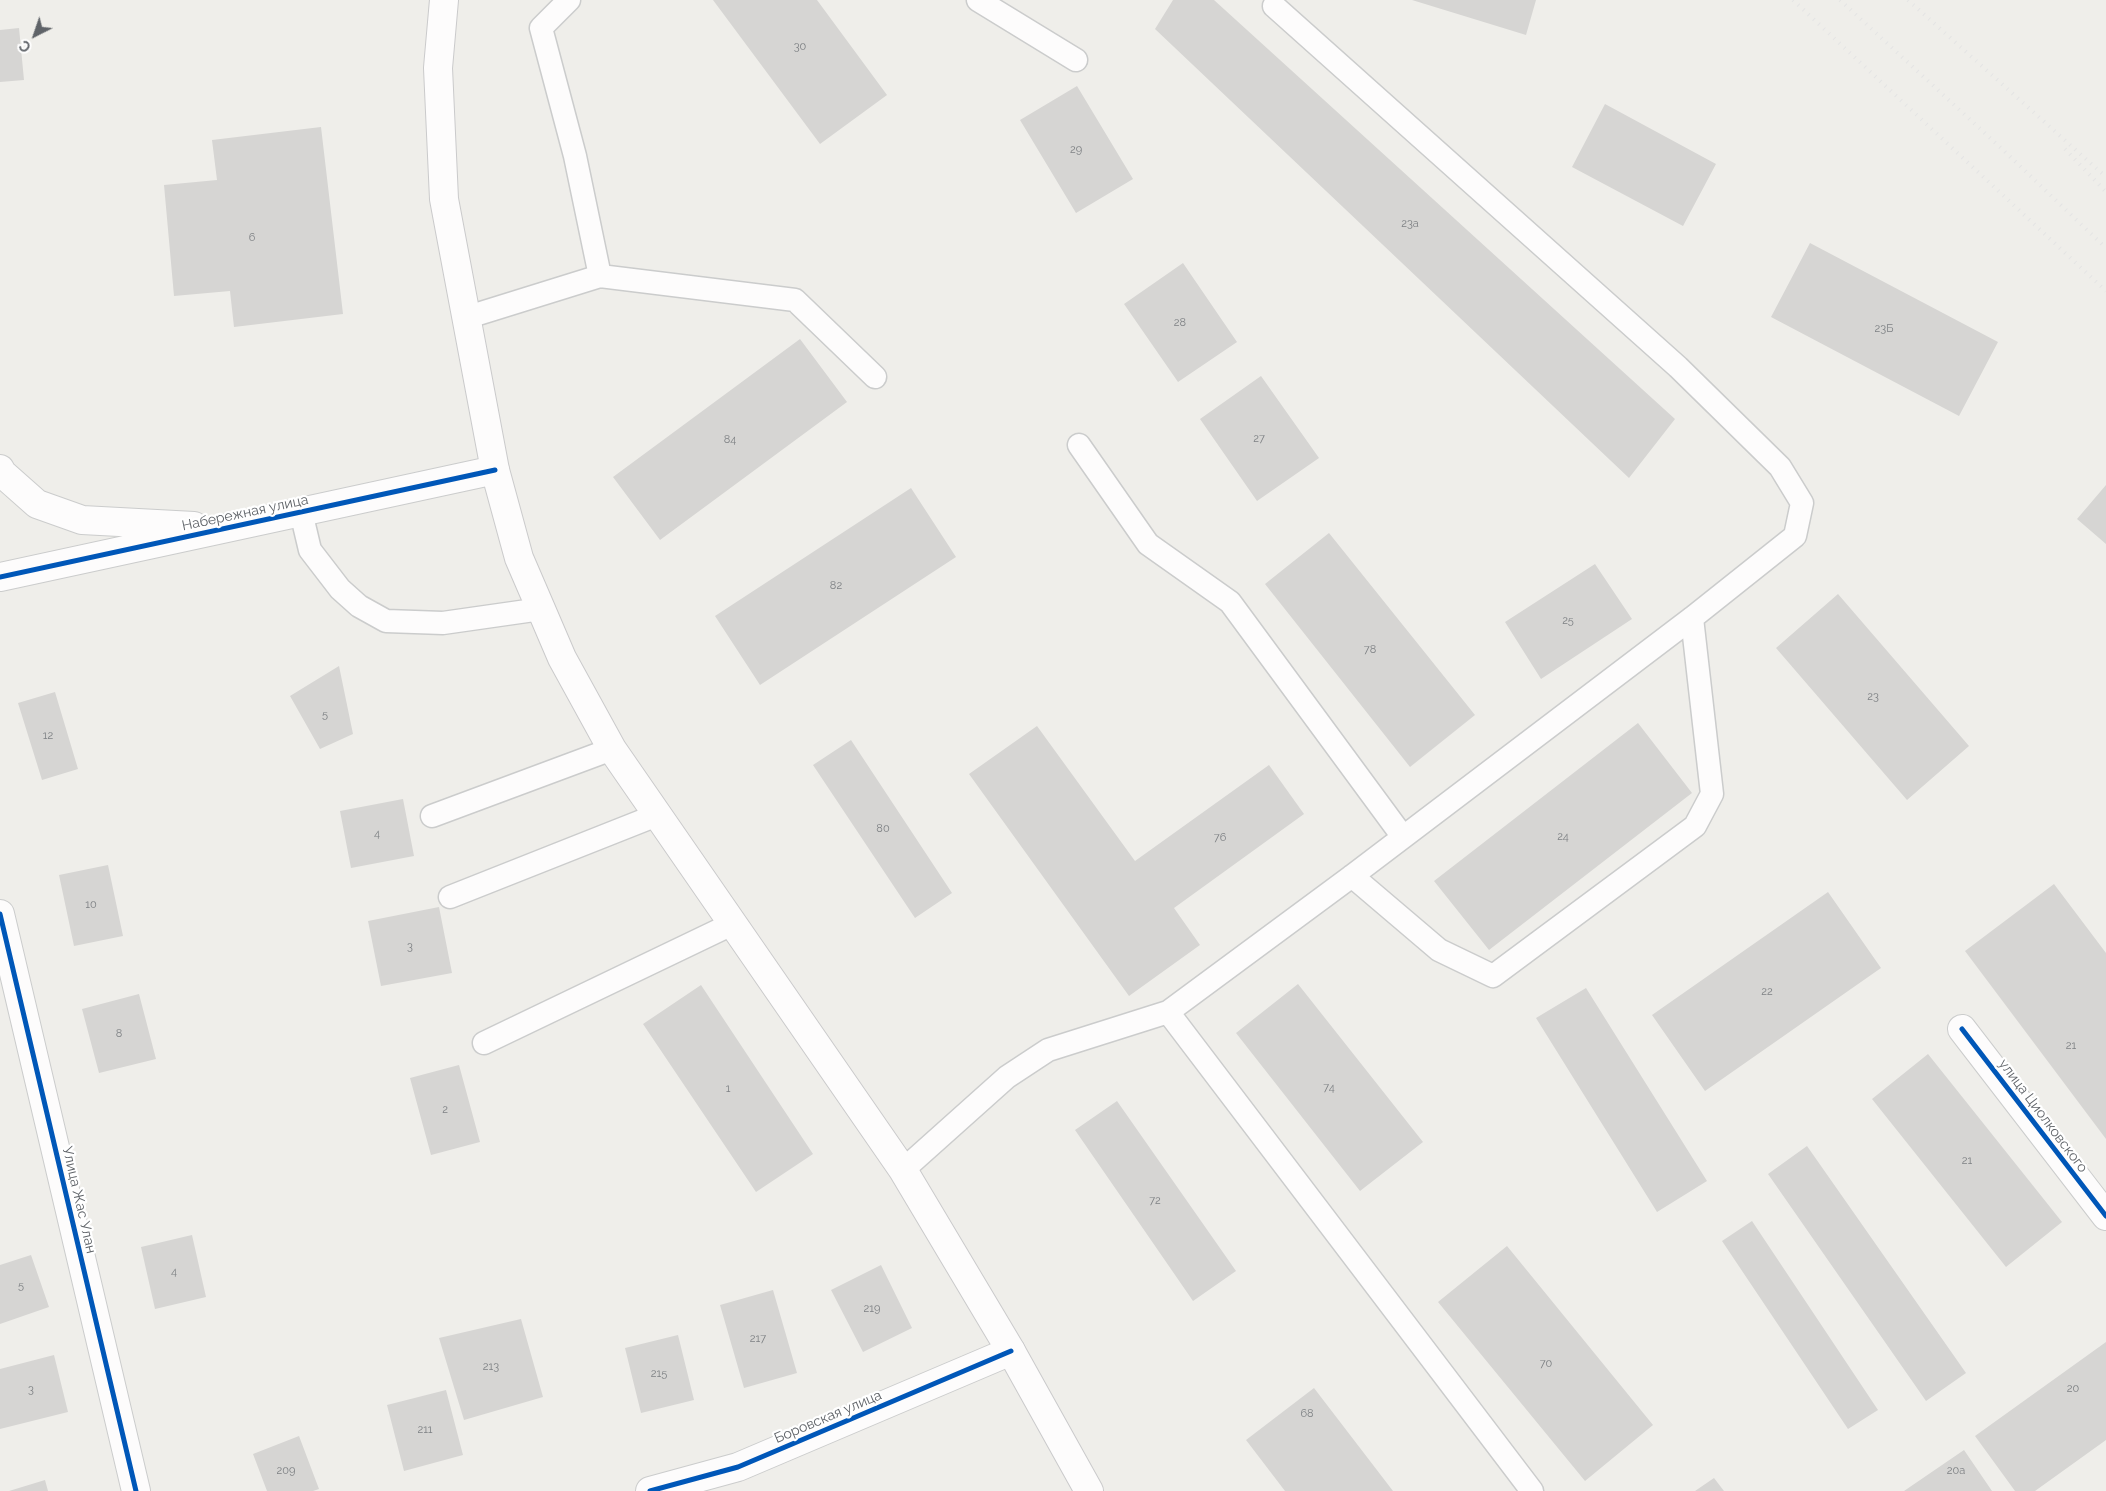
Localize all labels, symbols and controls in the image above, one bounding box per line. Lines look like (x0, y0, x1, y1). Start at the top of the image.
north arrow (10, 10, 60, 60)
text: С (16, 37, 34, 56)
house number: 30 (794, 40, 806, 54)
house number: 29 (1070, 143, 1082, 157)
house number: 23а (1401, 217, 1419, 231)
house number: 6 (249, 231, 255, 245)
house number: 28 (1174, 316, 1186, 330)
house number: 23Б (1875, 322, 1893, 336)
house number: 27 (1253, 432, 1265, 446)
house number: 84 (724, 433, 736, 447)
street label: Набережная улица (180, 491, 310, 535)
house number: 82 (830, 579, 842, 593)
house number: 25 (1562, 614, 1574, 628)
house number: 78 (1364, 643, 1376, 657)
house number: 23 (1867, 690, 1879, 704)
house number: 5 (322, 708, 328, 722)
house number: 12 (43, 729, 53, 743)
house number: 80 (876, 822, 890, 836)
house number: 4 (374, 827, 380, 841)
house number: 24 (1557, 830, 1569, 844)
house number: 76 (1214, 831, 1226, 845)
house number: 10 (85, 898, 97, 912)
house number: 3 (407, 940, 413, 954)
house number: 22 (1761, 985, 1773, 999)
house number: 8 (116, 1027, 122, 1041)
house number: 21 (2066, 1039, 2076, 1053)
street label: улица Циолковского (1995, 1056, 2091, 1176)
house number: 74 (1323, 1081, 1335, 1095)
house number: 1 (726, 1082, 730, 1096)
house number: 2 (442, 1103, 448, 1117)
street label: Улица Жас Улан (59, 1145, 99, 1255)
house number: 21 (1962, 1154, 1972, 1168)
house number: 72 (1149, 1194, 1161, 1208)
house number: 4 (171, 1265, 177, 1279)
house number: 5 (18, 1279, 24, 1293)
house number: 219 (864, 1302, 880, 1316)
house number: 217 (750, 1332, 766, 1346)
house number: 70 (1540, 1357, 1552, 1371)
house number: 213 (483, 1360, 499, 1374)
house number: 215 (651, 1367, 667, 1381)
house number: 20 (2067, 1382, 2079, 1396)
house number: 3 (28, 1383, 34, 1397)
street label: Боровская улица (772, 1387, 884, 1447)
house number: 68 (1300, 1407, 1314, 1421)
house number: 211 (417, 1423, 433, 1437)
house number: 209 (277, 1464, 295, 1478)
house number: 20а (1947, 1464, 1965, 1478)

